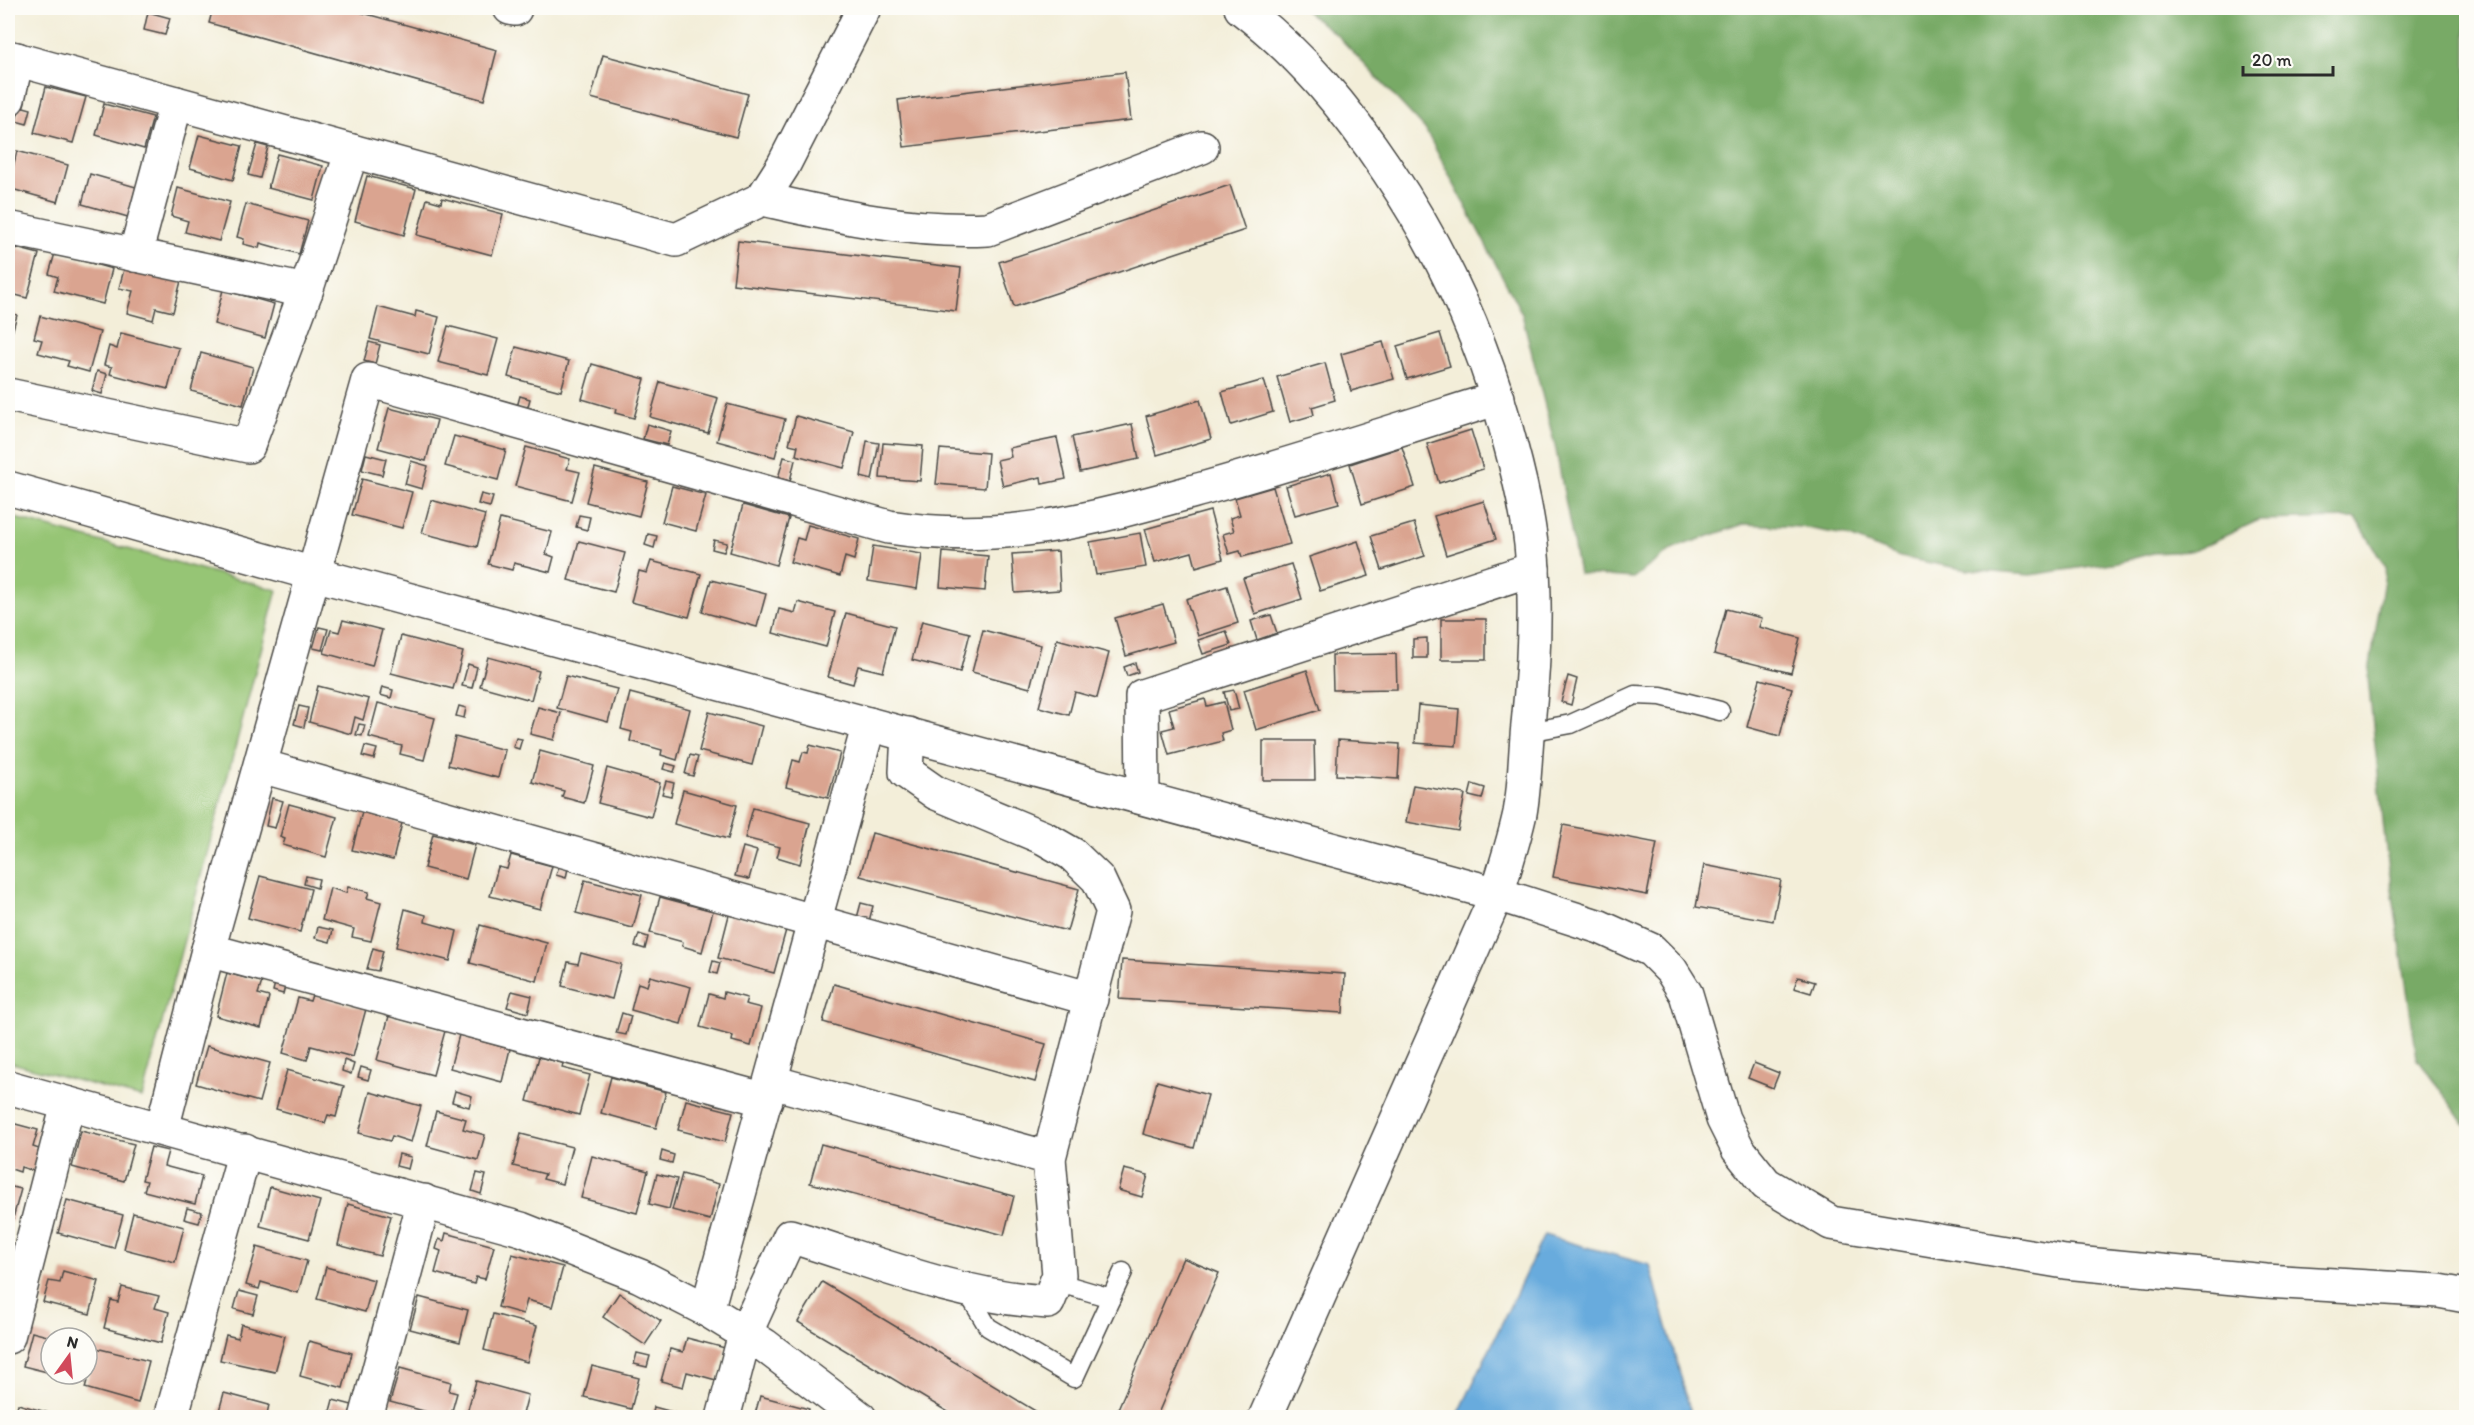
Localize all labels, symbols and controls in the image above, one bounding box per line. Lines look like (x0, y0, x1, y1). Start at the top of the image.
scale bar (2243, 39, 2333, 77)
text: 20 m (2252, 49, 2292, 71)
north arrow (39, 1326, 99, 1386)
text: N (65, 1331, 80, 1353)

